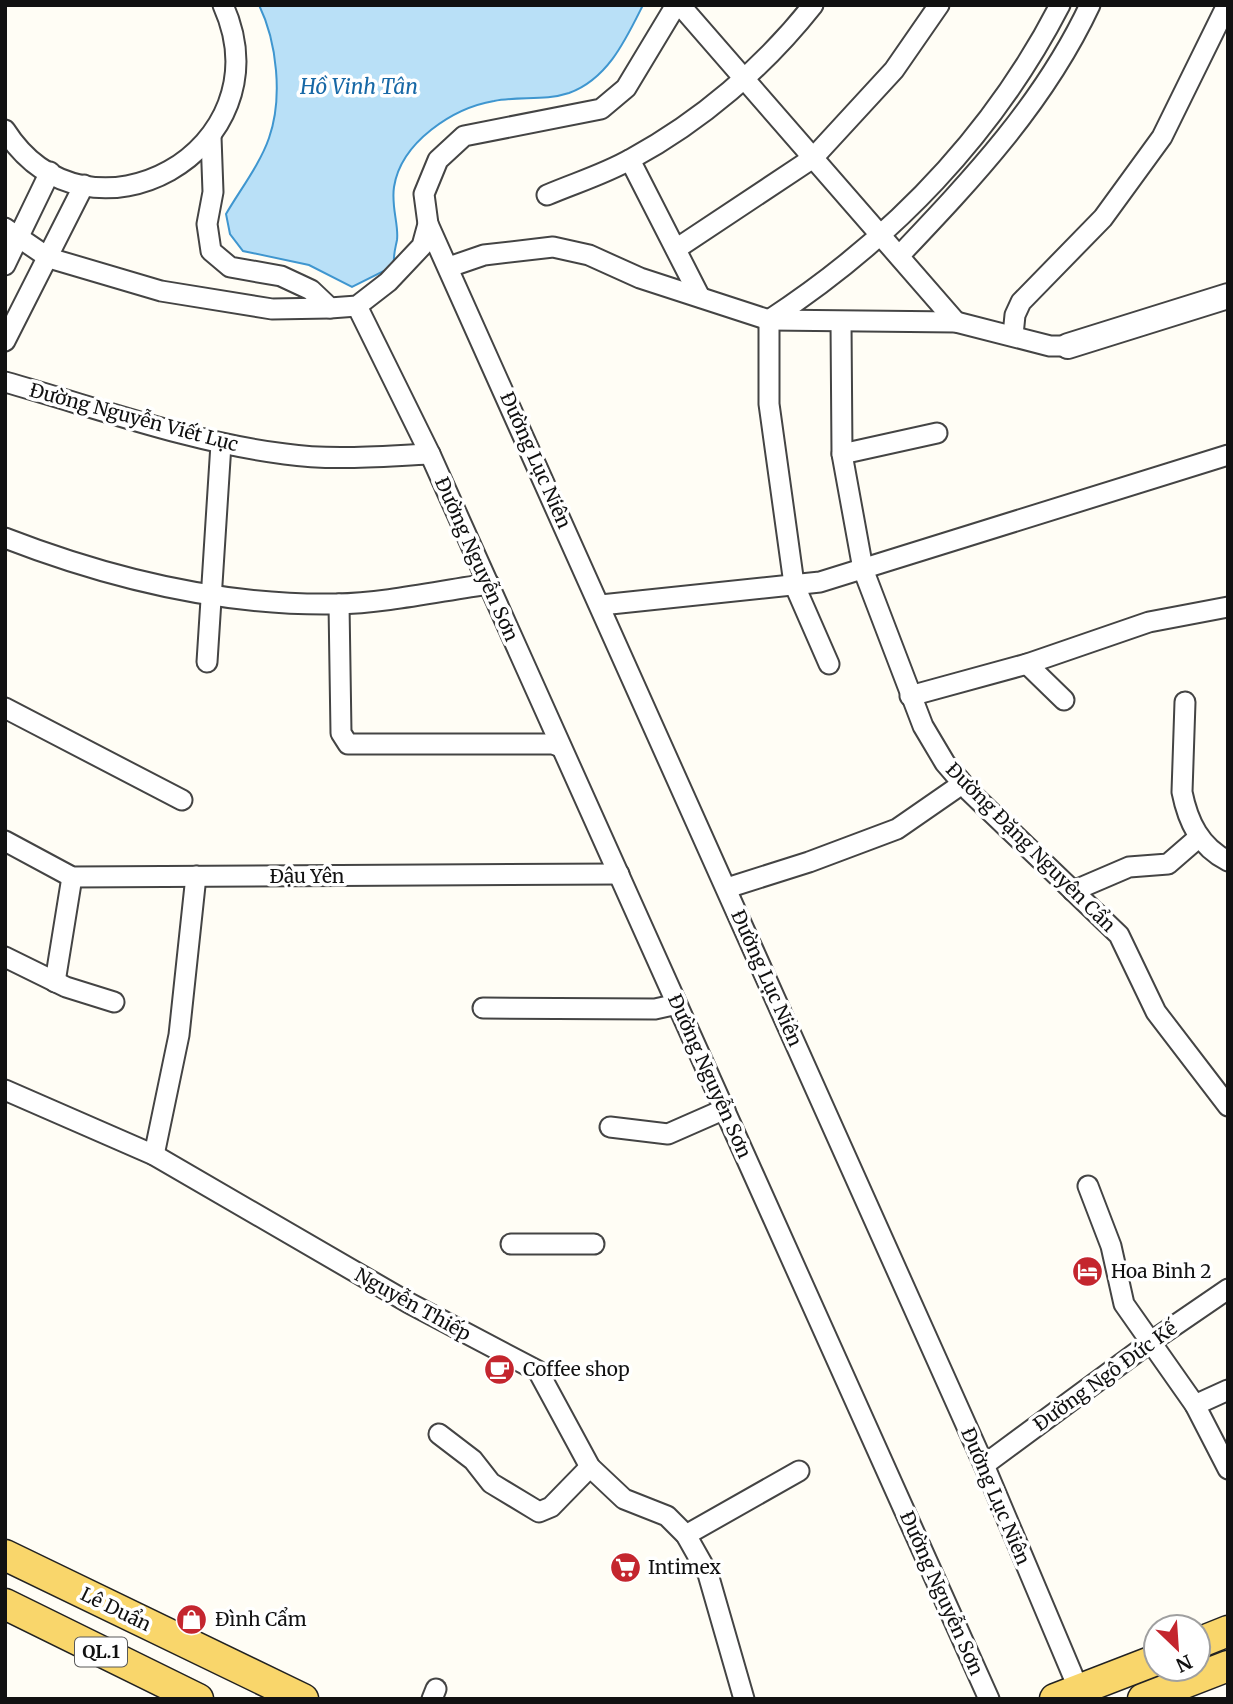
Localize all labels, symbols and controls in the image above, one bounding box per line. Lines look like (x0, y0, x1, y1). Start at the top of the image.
water label: Hồ Vinh Tân (299, 73, 418, 100)
street label: Đường Nguyễn Viết Lục (27, 377, 241, 456)
street label: Đường Lục Niên (495, 388, 577, 532)
street label: Đường Nguyễn Sơn (430, 473, 525, 645)
street label: Đường Đặng Nguyên Cẩn (941, 757, 1121, 937)
street label: Đậu Yên (270, 864, 345, 888)
street label: Đường Lục Niên (726, 906, 808, 1050)
street label: Đường Nguyễn Sơn (663, 990, 758, 1162)
hotel icon: Hoa Binh 2 (1071, 1254, 1105, 1288)
place label: Hoa Binh 2 (1111, 1259, 1212, 1283)
street label: Nguyễn Thiếp (351, 1261, 476, 1346)
street label: Đường Ngô Đức Kế (1029, 1315, 1183, 1436)
cafe icon: Coffee shop (483, 1352, 517, 1386)
place label: Coffee shop (523, 1357, 630, 1381)
street label: Đường Lục Niên (956, 1424, 1036, 1569)
street label: Đường Nguyễn Sơn (895, 1507, 990, 1679)
supermarket icon: Intimex (608, 1550, 642, 1584)
place label: Intimex (648, 1555, 722, 1579)
street label: Lê Duẩn (77, 1582, 156, 1637)
shop icon: Đình Cẩm (175, 1602, 209, 1636)
place label: Đình Cẩm (215, 1607, 307, 1631)
north arrow (1142, 1613, 1212, 1683)
road number: QL.1 (75, 1638, 127, 1666)
text: N (1172, 1649, 1196, 1677)

